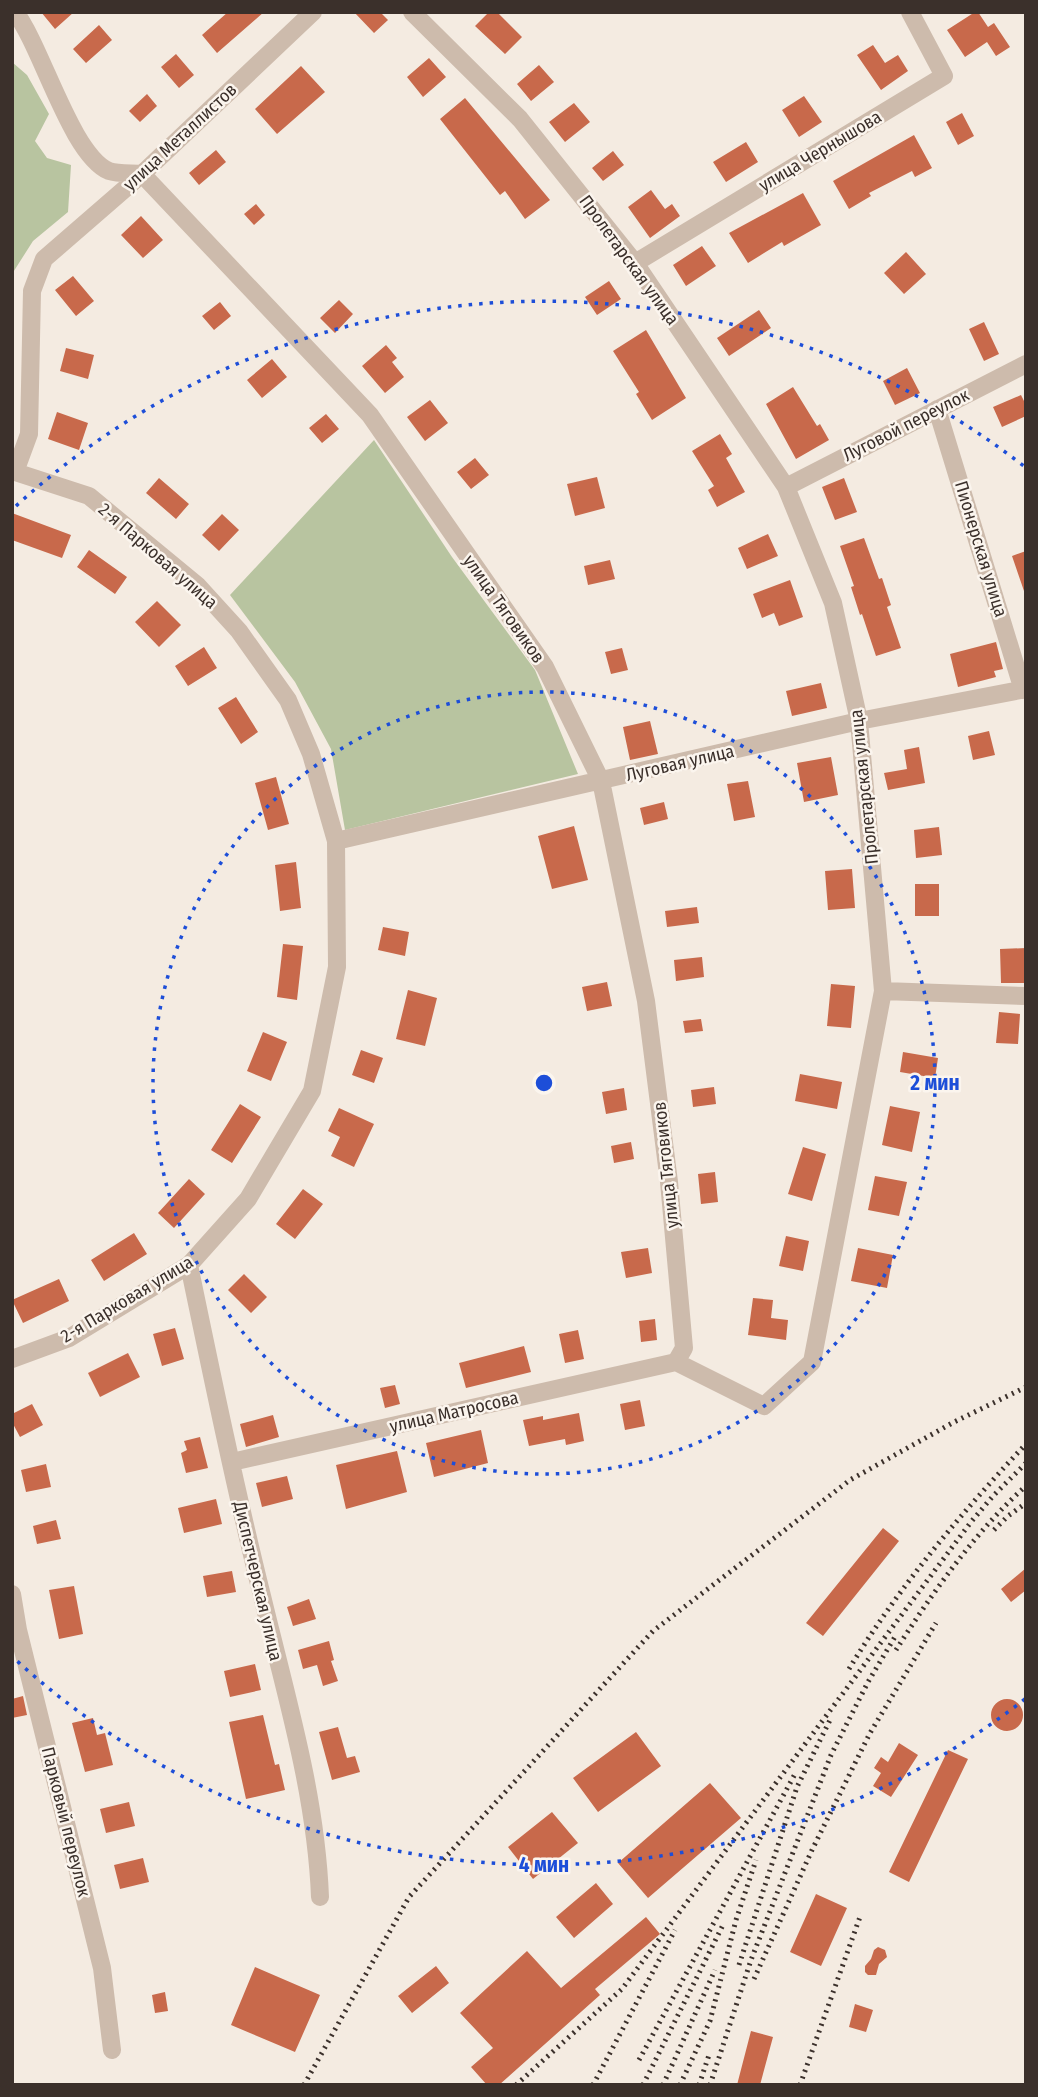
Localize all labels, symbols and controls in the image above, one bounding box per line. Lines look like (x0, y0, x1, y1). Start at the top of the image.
street label: улица Металлистов (119, 79, 241, 195)
street label: улица Чернышова (755, 106, 885, 196)
street label: Пролетарская улица (574, 191, 684, 329)
street label: Луговой переулок (839, 383, 973, 466)
street label: Пионерская улица (950, 478, 1012, 620)
street label: 2-я Парковая улица (94, 498, 222, 614)
street label: улица Тяговиков (459, 551, 549, 667)
street label: Пролетарская улица (845, 708, 883, 865)
street label: Луговая улица (624, 740, 736, 786)
text: 2 мин (909, 1070, 960, 1096)
centre of rings (532, 1071, 556, 1095)
street label: улица Тяговиков (648, 1101, 684, 1229)
street label: 2-я Парковая улица (57, 1251, 197, 1347)
street label: улица Матросова (387, 1386, 521, 1438)
street label: Диспетчерская улица (229, 1498, 287, 1663)
street label: Парковый переулок (37, 1745, 95, 1900)
text: 4 мин (519, 1852, 569, 1878)

